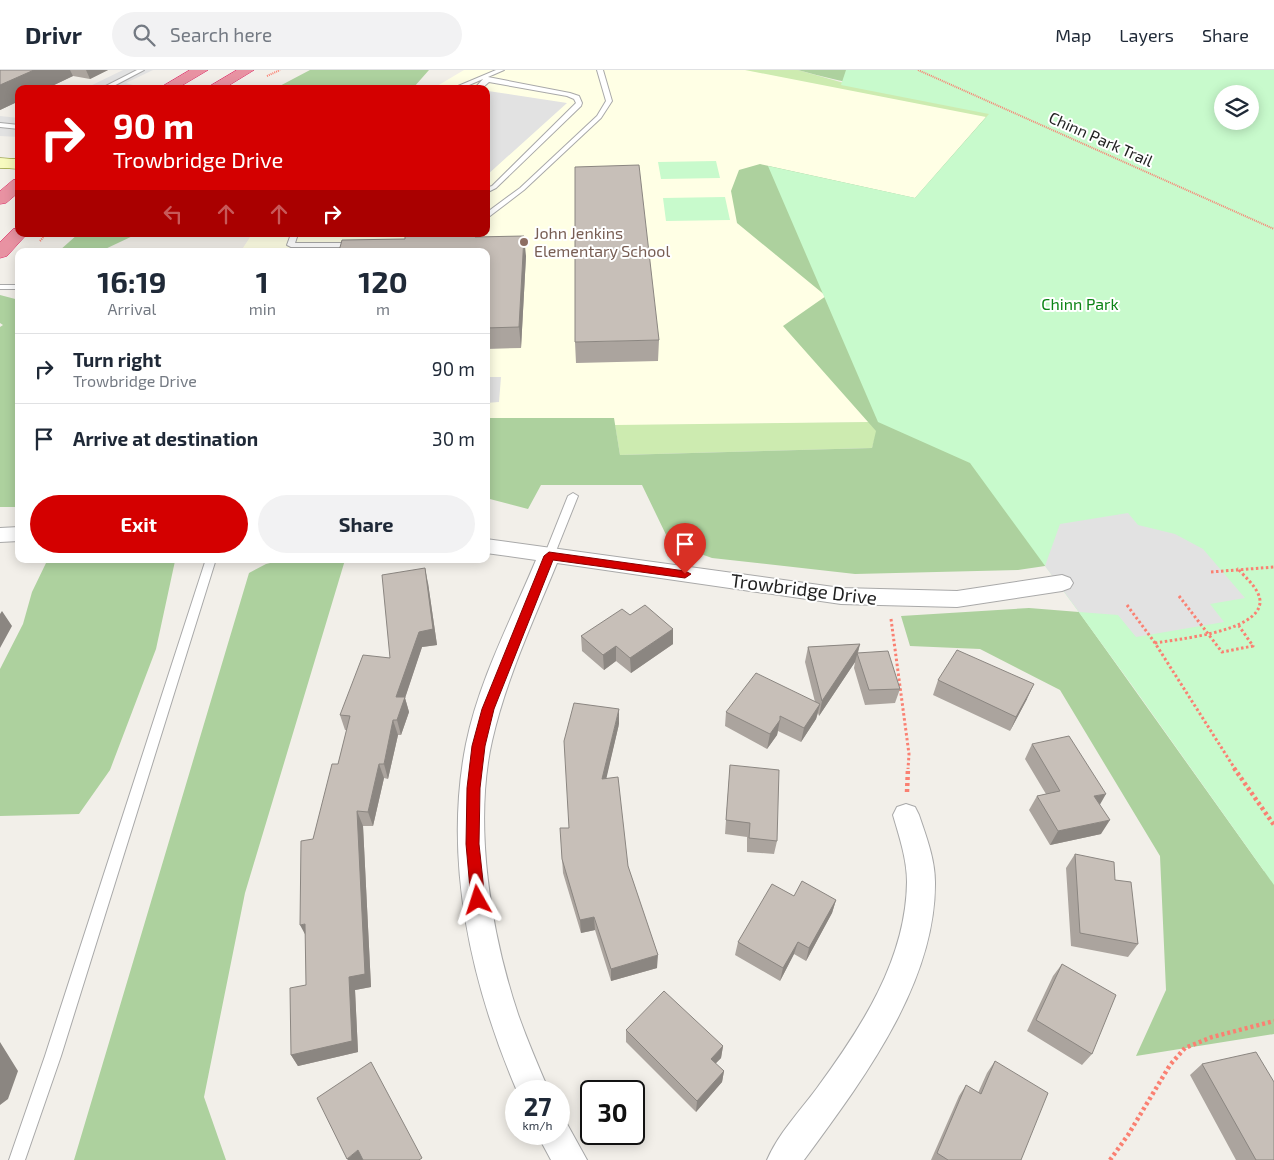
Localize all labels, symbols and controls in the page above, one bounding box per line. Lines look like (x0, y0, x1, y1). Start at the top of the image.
search box (112, 12, 462, 57)
text: Drivr (25, 20, 82, 49)
icon: search (130, 21, 158, 49)
text: Search here (170, 23, 272, 46)
text: Map (1055, 24, 1091, 46)
text: Layers (1119, 24, 1174, 46)
text: Share (1202, 24, 1249, 46)
map controls (1214, 85, 1259, 130)
button: layers (1214, 85, 1259, 130)
text: 90 m (113, 104, 194, 146)
icon: right (30, 105, 95, 170)
street label: Chinn Park Trail (1046, 107, 1156, 170)
text: Trowbridge Drive (113, 146, 283, 172)
icon: left (159, 200, 187, 228)
icon: ahead (212, 200, 240, 228)
icon: ahead (265, 200, 293, 228)
icon: right (318, 200, 346, 228)
place label: John Jenkins Elementary School (534, 223, 670, 260)
marker: John Jenkins Elementary School (518, 236, 530, 248)
text: 16:19 (97, 263, 166, 299)
text: 1 (256, 263, 269, 299)
text: 120 (358, 263, 408, 299)
park label: Chinn Park (1041, 294, 1119, 313)
text: Arrival (107, 299, 156, 318)
text: min (249, 299, 276, 318)
text: m (376, 299, 390, 318)
text: Turn right (73, 348, 161, 371)
icon: right (30, 355, 58, 383)
text: 90 m (432, 357, 475, 380)
text: Trowbridge Drive (73, 371, 197, 390)
icon: arrive (30, 425, 58, 453)
text: Arrive at destination (73, 427, 258, 450)
text: 30 m (432, 427, 475, 450)
button: Exit (30, 495, 248, 553)
button: Share (258, 495, 475, 553)
pin (664, 523, 706, 574)
icon: arrive (671, 530, 699, 558)
street label: Trowbridge Drive (730, 568, 878, 609)
position arrow (451, 873, 503, 925)
speed limit sign: 30 (580, 1080, 645, 1145)
text: 27 (524, 1091, 551, 1121)
text: km/h (523, 1118, 552, 1132)

